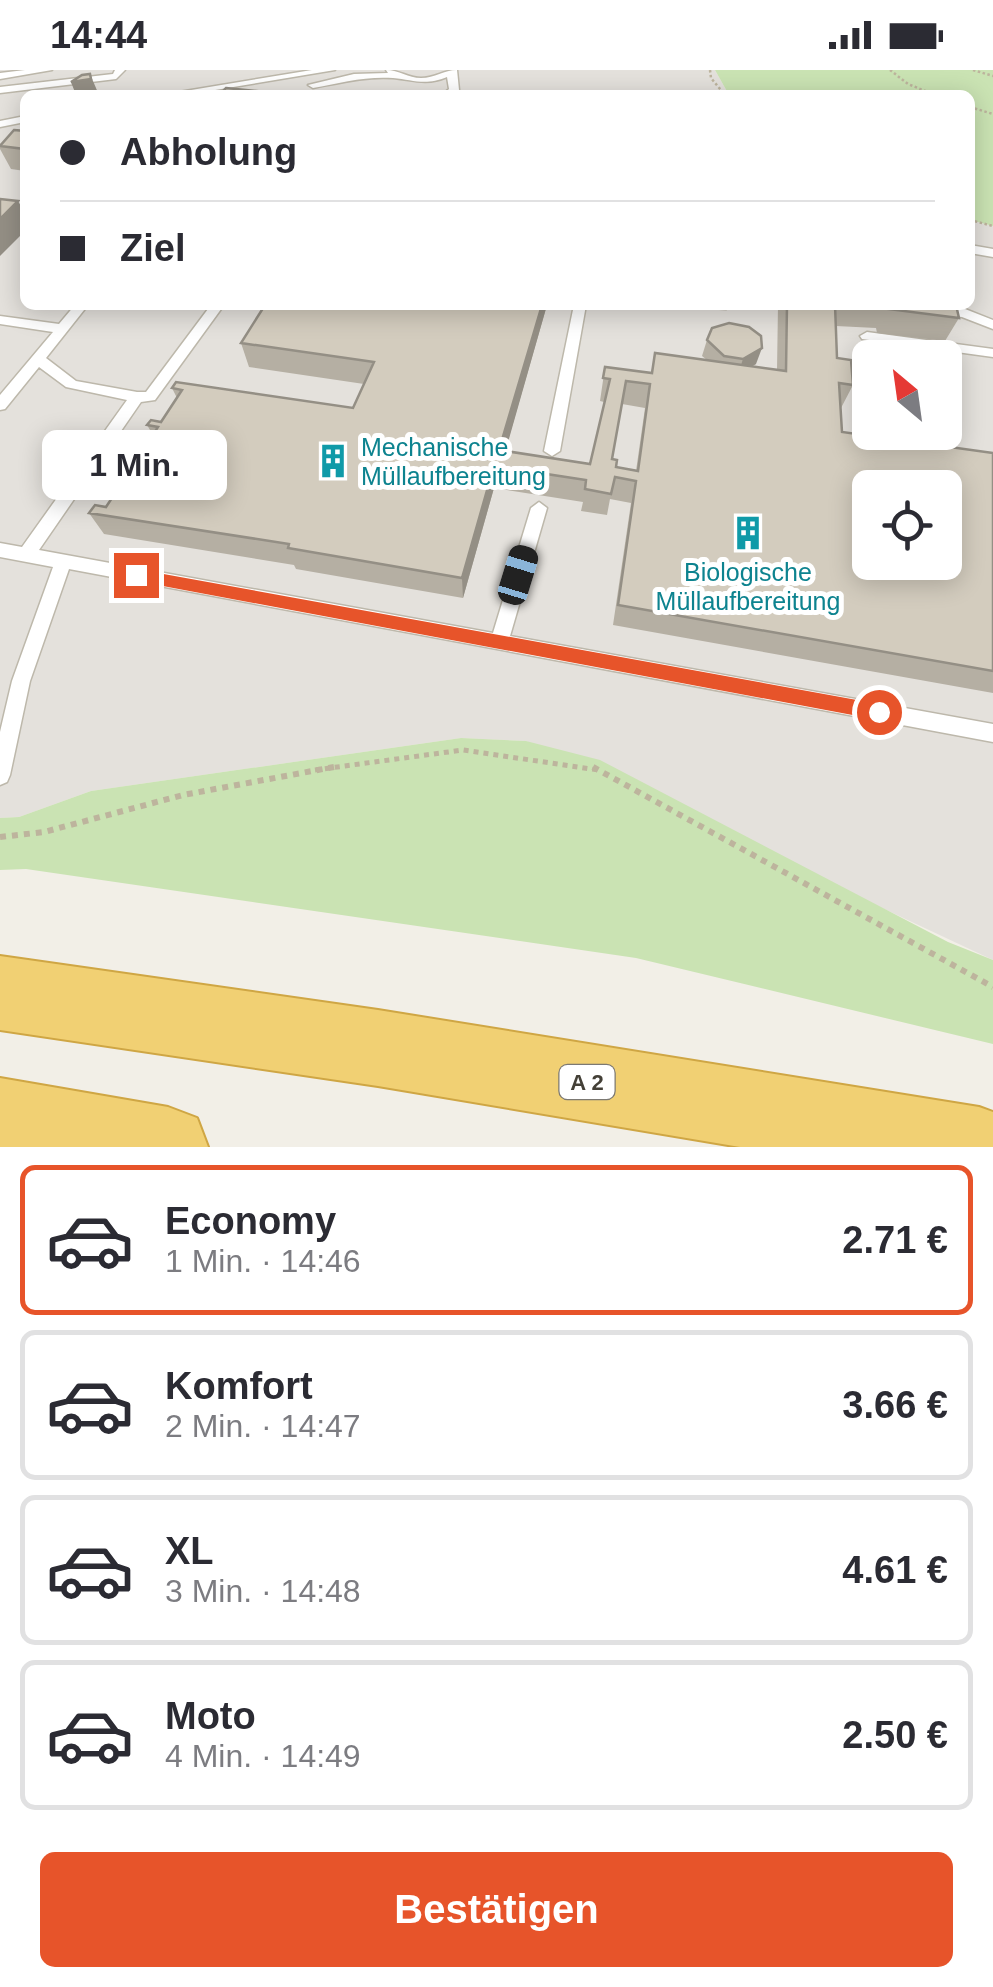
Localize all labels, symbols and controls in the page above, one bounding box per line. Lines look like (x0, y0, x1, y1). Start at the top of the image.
text: 14:44 (50, 14, 147, 56)
text: Abholung (120, 131, 297, 173)
text: Ziel (120, 227, 185, 269)
north arrow (852, 340, 962, 450)
map controls (852, 340, 962, 580)
callout: 1 Min. (44, 430, 228, 500)
place label: Mechanische Müllaufbereitung (361, 433, 546, 490)
building icon: Mechanische Müllaufbereitung (314, 442, 352, 480)
text: 1 Min. (89, 447, 180, 483)
button: locate (852, 470, 962, 580)
building icon: Biologische Müllaufbereitung (729, 514, 767, 552)
car (495, 542, 541, 608)
route end (114, 553, 159, 598)
place label: Biologische Müllaufbereitung (656, 558, 840, 615)
route start (857, 690, 902, 735)
road number: A 2 (560, 1065, 614, 1099)
icon: car (45, 1195, 135, 1285)
text: Economy (165, 1200, 336, 1242)
text: 2.71 € (842, 1219, 948, 1261)
text: 1 Min. · 14:46 (165, 1243, 361, 1279)
icon: car (45, 1360, 135, 1450)
text: Komfort (165, 1365, 313, 1407)
text: 3.66 € (842, 1384, 948, 1426)
text: 2 Min. · 14:47 (165, 1408, 361, 1444)
icon: car (45, 1525, 135, 1615)
text: XL (165, 1530, 214, 1572)
text: 4.61 € (842, 1549, 948, 1591)
text: 3 Min. · 14:48 (165, 1573, 361, 1609)
icon: car (45, 1690, 135, 1780)
text: Moto (165, 1695, 256, 1737)
text: 2.50 € (842, 1714, 948, 1756)
text: 4 Min. · 14:49 (165, 1738, 361, 1774)
button: Bestätigen (40, 1852, 953, 1967)

